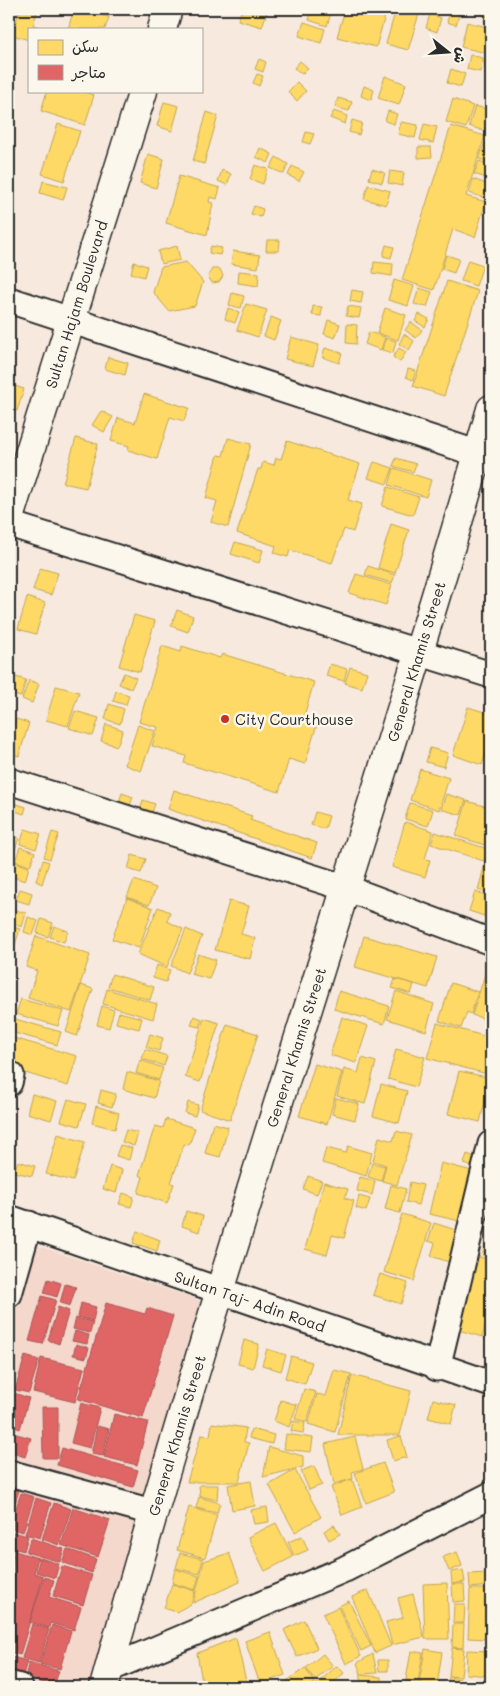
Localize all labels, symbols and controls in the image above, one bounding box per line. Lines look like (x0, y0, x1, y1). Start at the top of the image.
legend (28, 28, 202, 92)
north arrow (422, 28, 472, 78)
text: سكن (72, 36, 99, 56)
text: ش (450, 46, 472, 66)
text: متاجر (70, 62, 106, 82)
street label: Sultan Hajam Boulevard (40, 218, 112, 391)
street label: General Khamis Street (382, 579, 450, 744)
place label: City Courthouse (235, 709, 354, 729)
marker: City Courthouse (219, 713, 231, 725)
street label: General Khamis Street (261, 965, 330, 1130)
street label: Sultan Taj- Adin Road (172, 1266, 328, 1336)
street label: General Khamis Street (143, 1352, 210, 1518)

